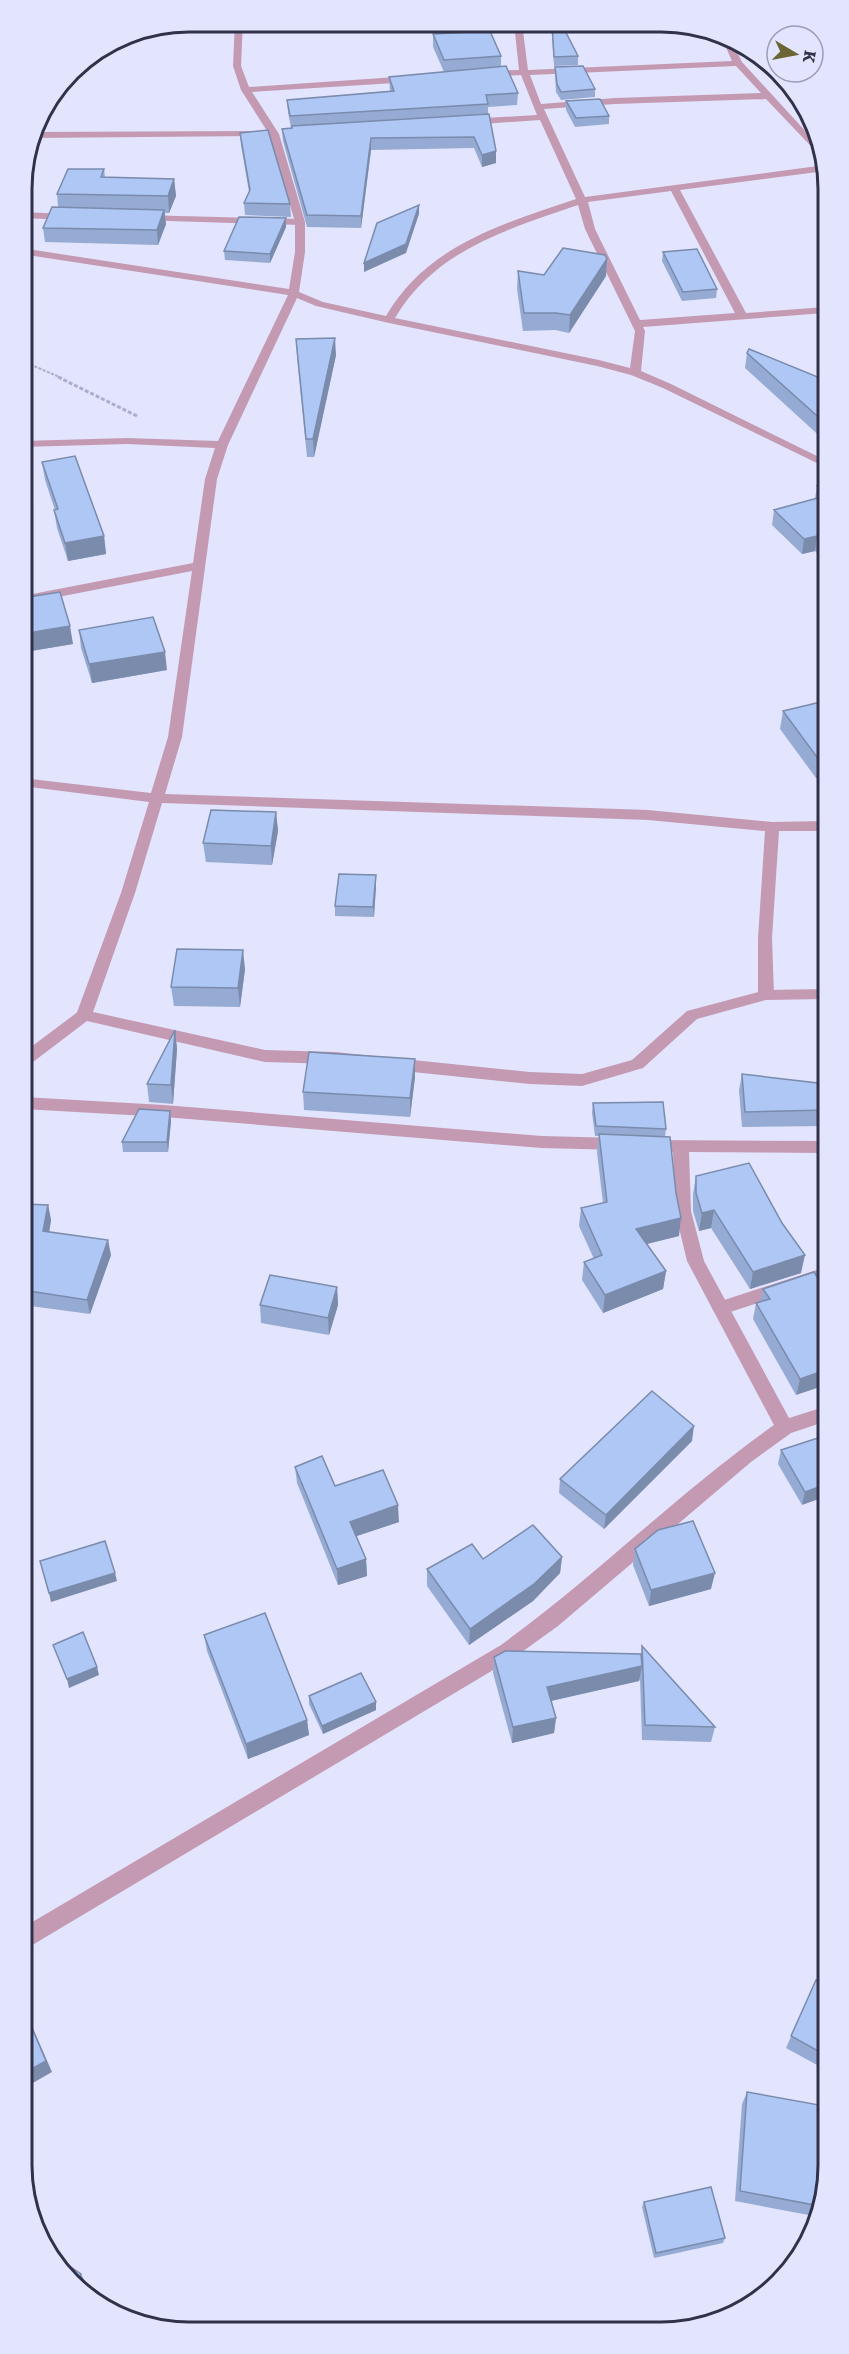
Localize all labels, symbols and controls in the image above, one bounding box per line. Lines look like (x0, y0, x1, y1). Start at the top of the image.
north arrow (765, 24, 825, 84)
text: K (798, 49, 824, 65)

